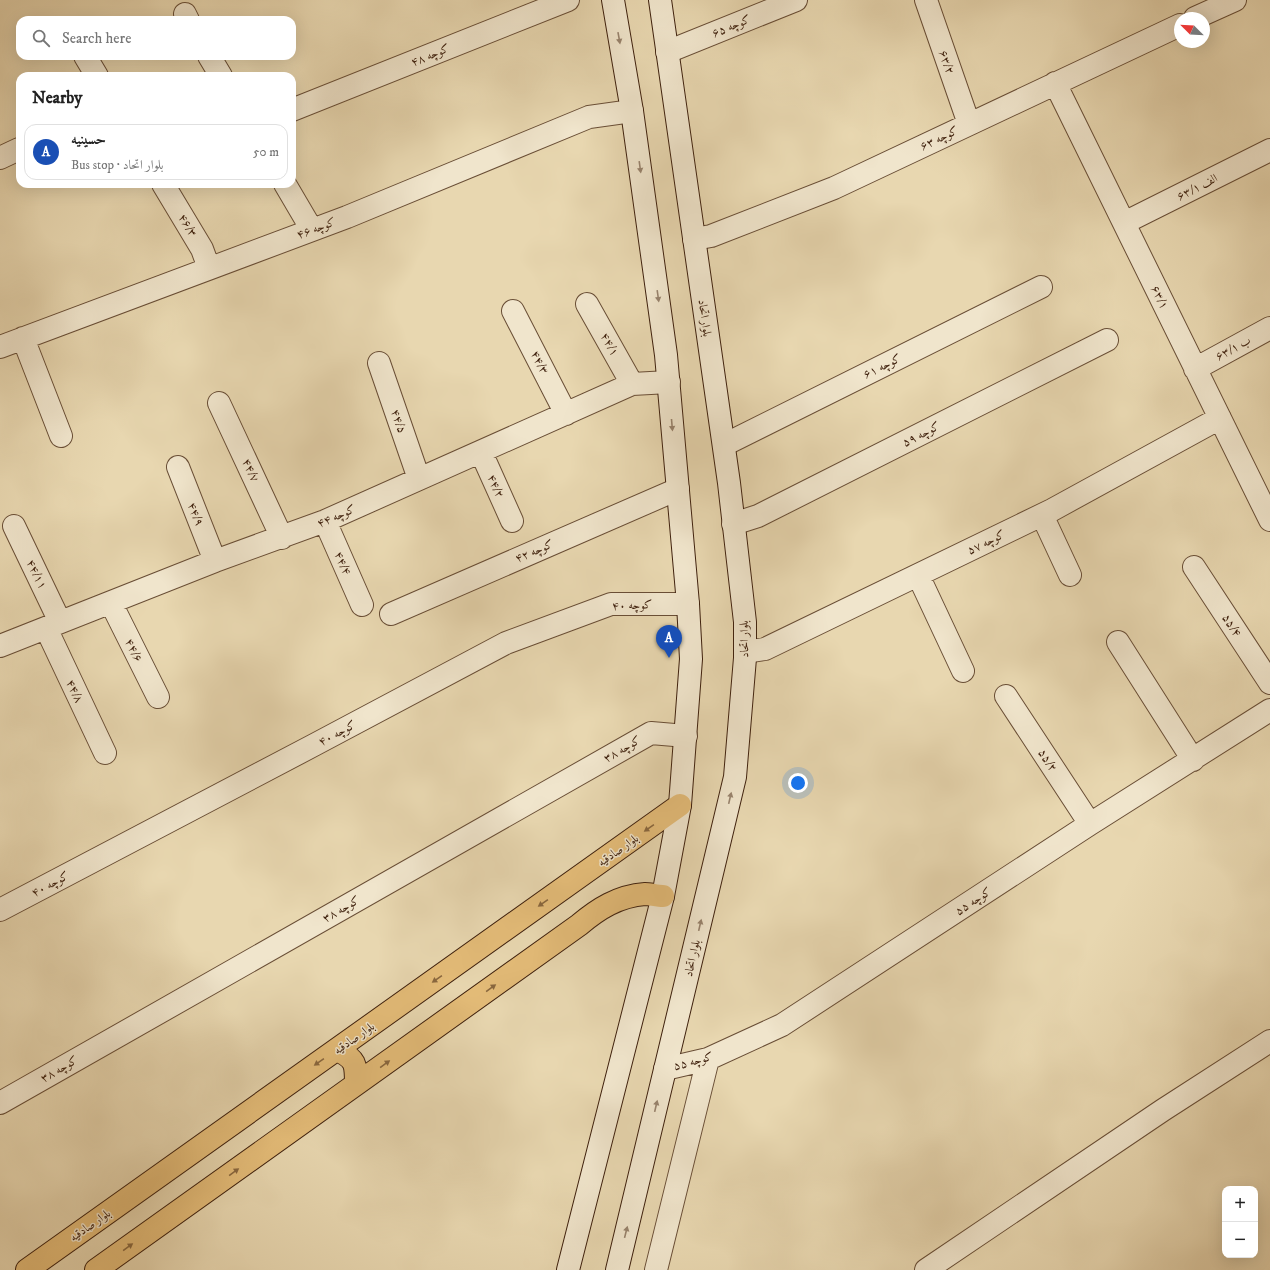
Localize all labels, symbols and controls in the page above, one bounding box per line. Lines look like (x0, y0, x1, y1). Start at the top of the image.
street label: کوچه ۶۵ (710, 12, 753, 42)
north arrow (1174, 12, 1210, 48)
search box (16, 16, 296, 60)
icon: search (30, 27, 52, 49)
text: Search here (62, 29, 131, 48)
one-way arrow (617, 32, 623, 45)
street label: کوچه ۴۸ (409, 41, 452, 71)
street label: ۶۳/۲ (935, 48, 958, 76)
text: Nearby (32, 87, 82, 109)
street label: کوچه ۶۳ (918, 123, 961, 155)
text: حسینیه (71, 130, 106, 149)
text: A (42, 144, 50, 160)
text: 50 m (253, 144, 279, 160)
text: Bus stop · بلوار اتحاد (71, 157, 163, 173)
one-way arrow (637, 161, 643, 173)
street label: ۶۳/۱ الف (1174, 171, 1220, 204)
street label: ۴۶/۳ (175, 211, 200, 240)
street label: کوچه ۴۶ (295, 214, 338, 243)
street label: ۶۳/۱ (1147, 283, 1172, 311)
one-way arrow (655, 289, 661, 302)
street label: بلوار اتحاد (694, 298, 715, 338)
street label: ۴۴/۱ (597, 330, 622, 359)
street label: ۶۳/۱ ب (1213, 333, 1254, 364)
street label: ۴۴/۳ (527, 348, 552, 376)
street label: کوچه ۶۱ (861, 351, 904, 383)
street label: ۴۴/۵ (387, 407, 410, 435)
one-way arrow (669, 419, 676, 431)
street label: کوچه ۵۹ (900, 419, 943, 451)
street label: ۴۴/۷ (239, 456, 262, 484)
street label: ۴۴/۲ (484, 472, 507, 500)
street label: ۴۴/۹ (184, 500, 207, 528)
street label: کوچه ۴۴ (315, 502, 358, 532)
street label: کوچه ۵۷ (965, 527, 1008, 559)
street label: کوچه ۴۲ (513, 537, 556, 567)
street label: ۴۴/۴ (331, 549, 354, 577)
street label: ۴۴/۱۱ (23, 557, 50, 592)
street label: کوچه ۴۰ (612, 597, 653, 615)
street label: ۵۵/۴ (1219, 611, 1244, 640)
street label: بلوار اتحاد (737, 620, 752, 658)
pin: A (656, 625, 682, 658)
street label: ۴۴/۶ (121, 636, 146, 664)
street label: ۴۴/۸ (63, 677, 86, 705)
street label: کوچه ۴۰ (316, 717, 359, 750)
street label: کوچه ۳۸ (601, 733, 644, 767)
street label: ۵۵/۲ (1035, 746, 1060, 775)
your location (788, 773, 808, 793)
one-way arrow (727, 792, 733, 805)
one-way arrow (643, 824, 654, 832)
street label: بلوار صادقیه (595, 831, 642, 870)
street label: کوچه ۴۰ (29, 868, 72, 901)
street label: کوچه ۵۵ (952, 884, 995, 920)
street label: کوچه ۳۸ (320, 893, 363, 927)
one-way arrow (537, 899, 548, 907)
one-way arrow (697, 919, 703, 931)
street label: بلوار اتحاد (681, 938, 704, 978)
one-way arrow (431, 975, 442, 983)
one-way arrow (486, 984, 496, 992)
street label: بلوار صادقیه (331, 1019, 378, 1058)
street label: کوچه ۵۵ (672, 1049, 715, 1075)
street label: کوچه ۳۸ (38, 1053, 81, 1087)
one-way arrow (314, 1058, 325, 1066)
one-way arrow (380, 1060, 390, 1068)
one-way arrow (654, 1100, 660, 1112)
one-way arrow (229, 1168, 239, 1176)
map controls (1222, 1186, 1258, 1258)
button: + (1222, 1186, 1258, 1222)
street label: بلوار صادقیه (67, 1206, 114, 1245)
button: − (1222, 1222, 1258, 1258)
one-way arrow (623, 1226, 629, 1238)
one-way arrow (123, 1243, 133, 1251)

